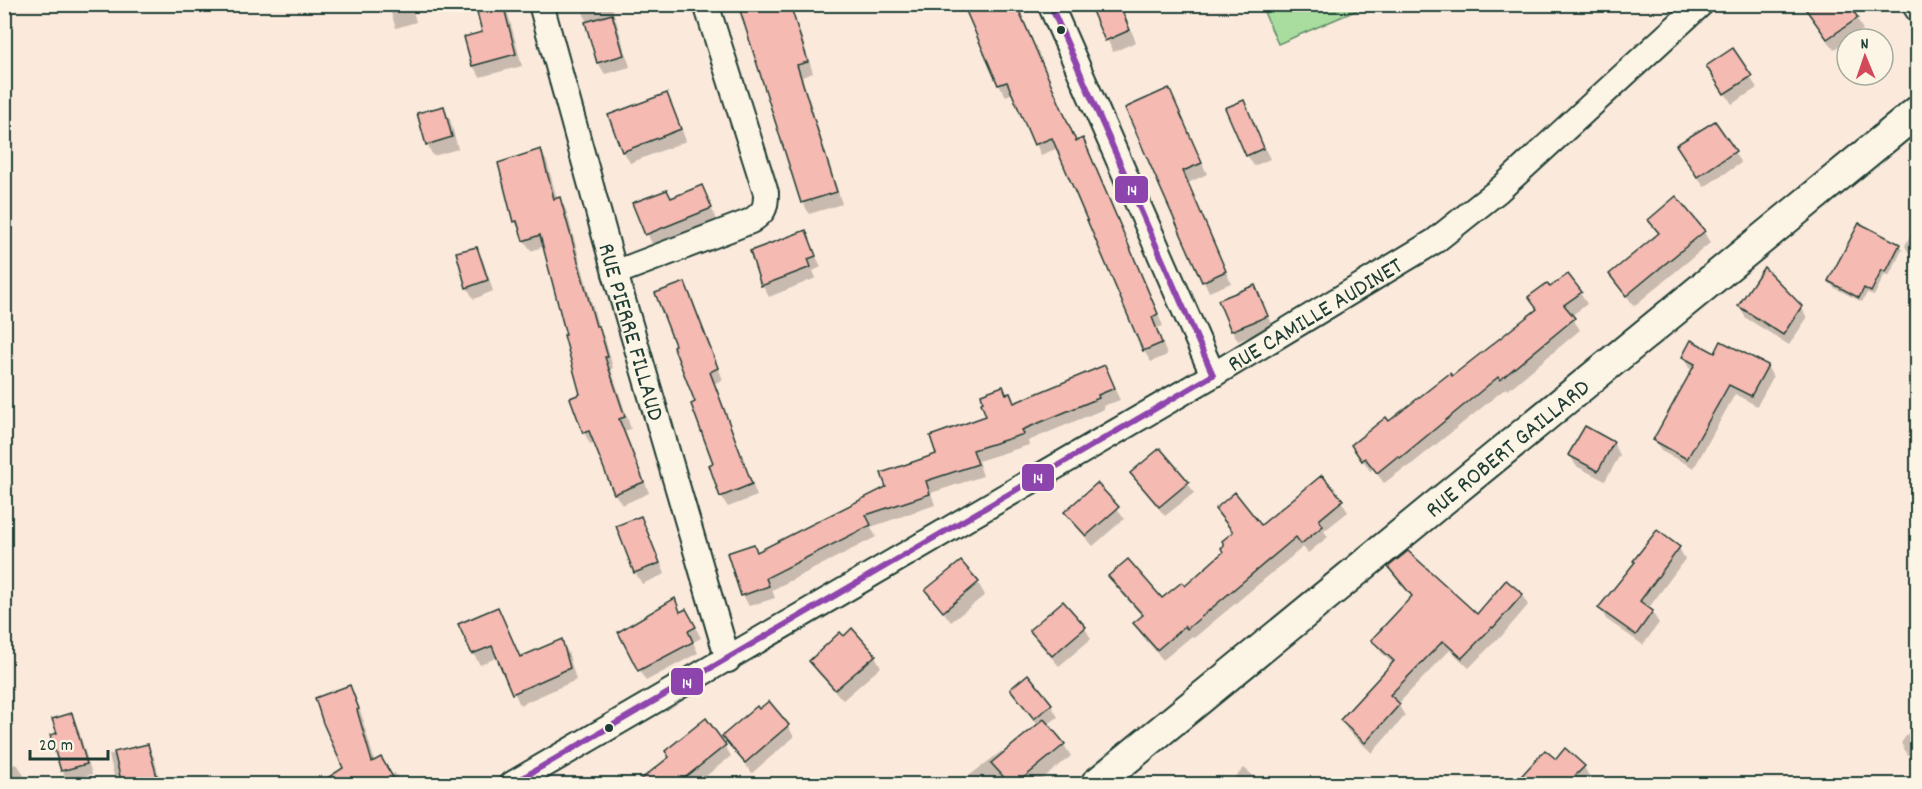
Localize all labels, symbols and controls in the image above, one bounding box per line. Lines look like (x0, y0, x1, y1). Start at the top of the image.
unlabelled marker (1055, 24, 1067, 36)
north arrow (1835, 27, 1895, 87)
text: N (1860, 33, 1869, 56)
line badge: 14 (1114, 175, 1149, 204)
text: 14 (1127, 180, 1137, 203)
street label: RUE PIERRE FILLAUD (588, 240, 671, 425)
street label: RUE CAMILLE AUDINET (1222, 250, 1410, 382)
street label: RUE ROBERT GAILLARD (1419, 372, 1598, 528)
line badge: 14 (1021, 463, 1055, 492)
text: 14 (1033, 468, 1043, 491)
line badge: 14 (670, 667, 704, 696)
text: 14 (682, 673, 692, 696)
unlabelled marker (603, 722, 615, 734)
scale bar (30, 723, 108, 761)
text: 20 m (39, 734, 73, 759)

